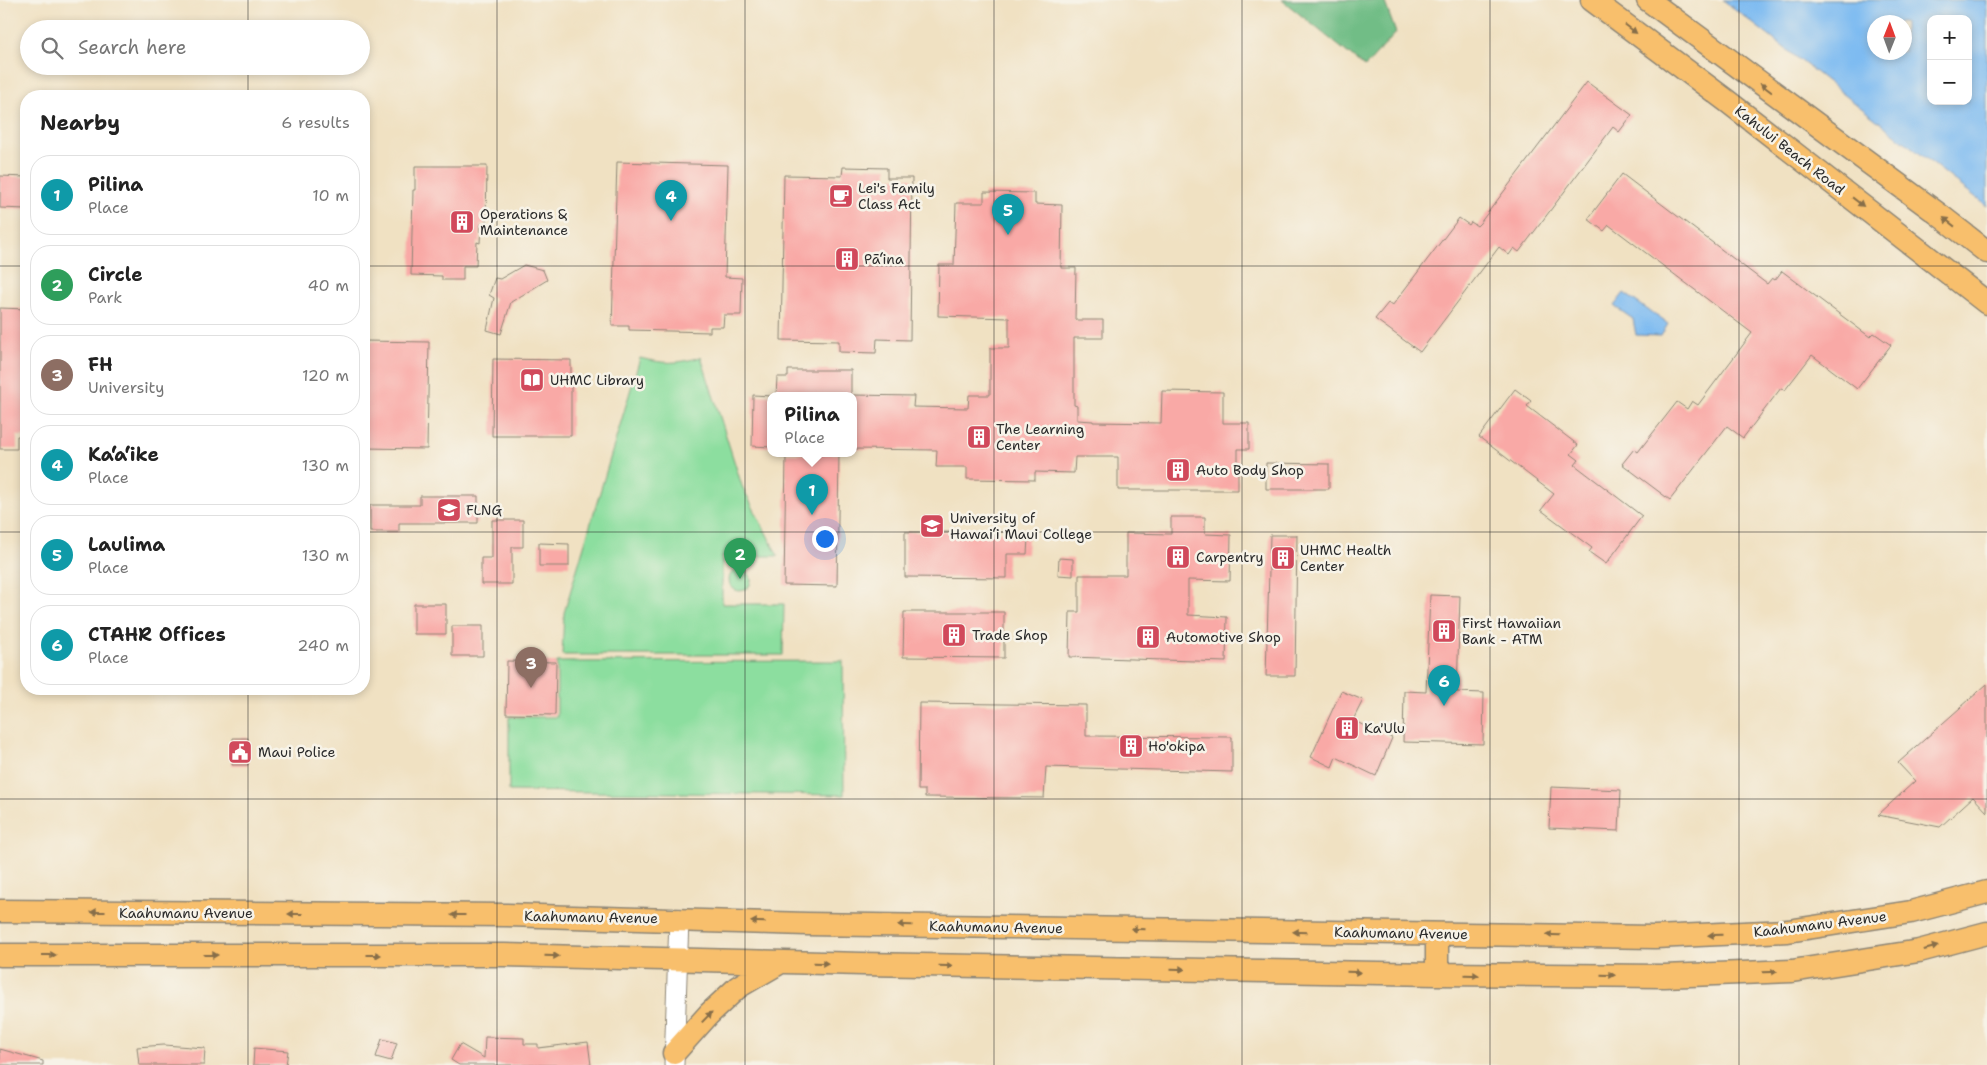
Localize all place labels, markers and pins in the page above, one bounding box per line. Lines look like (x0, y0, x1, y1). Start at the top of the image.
place label: Lei's Family Class Act (858, 179, 935, 213)
pin: 4 (655, 180, 687, 221)
cafe icon: Lei's Family Class Act (828, 183, 854, 209)
pin: 5 (992, 194, 1024, 235)
place label: Operations & Maintenance (480, 205, 568, 239)
building icon: Operations & Maintenance (449, 209, 475, 235)
building icon: Pā‘ina (834, 246, 860, 272)
place label: Pā‘ina (864, 250, 904, 268)
library icon: UHMC Library (519, 367, 545, 393)
place label: UHMC Library (550, 371, 644, 389)
place label: The Learning Center (996, 420, 1084, 454)
building icon: The Learning Center (966, 424, 992, 450)
building icon: Auto Body Shop (1165, 457, 1191, 483)
place label: Auto Body Shop (1196, 461, 1304, 479)
pin: 1 (796, 474, 828, 515)
school or university icon: FLNG (436, 497, 462, 523)
place label: FLNG (466, 501, 503, 519)
place label: University of Hawai‘i Maui College (950, 509, 1092, 543)
school or university icon: University of Hawai‘i Maui College (919, 513, 945, 539)
pin: 2 (724, 538, 756, 579)
place label: UHMC Health Center (1300, 541, 1392, 575)
building icon: Carpentry (1165, 544, 1191, 570)
building icon: UHMC Health Center (1270, 545, 1296, 571)
place label: Carpentry (1196, 548, 1264, 566)
place label: First Hawaiian Bank - ATM (1462, 614, 1561, 648)
building icon: First Hawaiian Bank - ATM (1431, 618, 1457, 644)
building icon: Trade Shop (941, 622, 967, 648)
building icon: Automotive Shop (1135, 624, 1161, 650)
place label: Trade Shop (972, 626, 1048, 644)
place label: Automotive Shop (1166, 628, 1281, 646)
pin: 3 (515, 647, 547, 688)
pin: 6 (1428, 665, 1460, 706)
building icon: Ka'Ulu (1334, 715, 1360, 741)
place label: Ka'Ulu (1364, 719, 1405, 737)
building icon: Ho'okipa (1118, 733, 1144, 759)
place label: Ho'okipa (1148, 737, 1205, 755)
public building icon: Maui Police (227, 739, 253, 765)
place label: Maui Police (258, 743, 335, 761)

